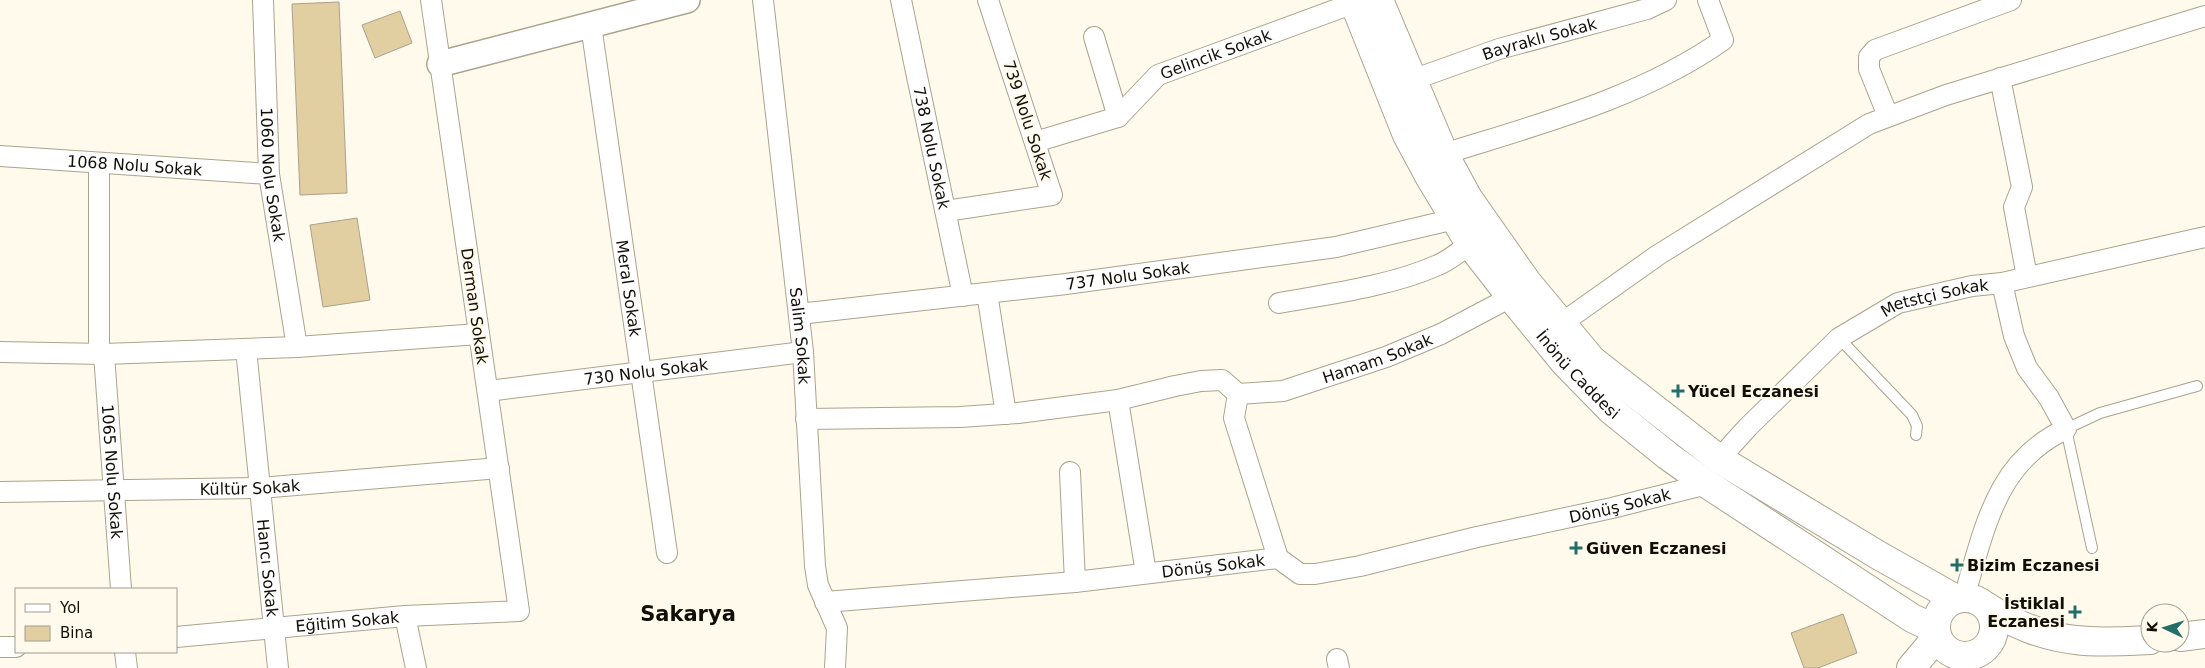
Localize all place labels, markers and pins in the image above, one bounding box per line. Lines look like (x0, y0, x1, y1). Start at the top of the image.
place label: Yücel Eczanesi (1687, 382, 1819, 401)
marker: Yücel Eczanesi (1672, 385, 1684, 397)
place label: Güven Eczanesi (1586, 539, 1727, 558)
marker: Güven Eczanesi (1570, 542, 1582, 554)
place label: Bizim Eczanesi (1967, 556, 2100, 575)
marker: Bizim Eczanesi (1951, 559, 1963, 571)
place label: İstiklal Eczanesi (1987, 594, 2065, 631)
marker: İstiklal Eczanesi (2069, 606, 2081, 618)

